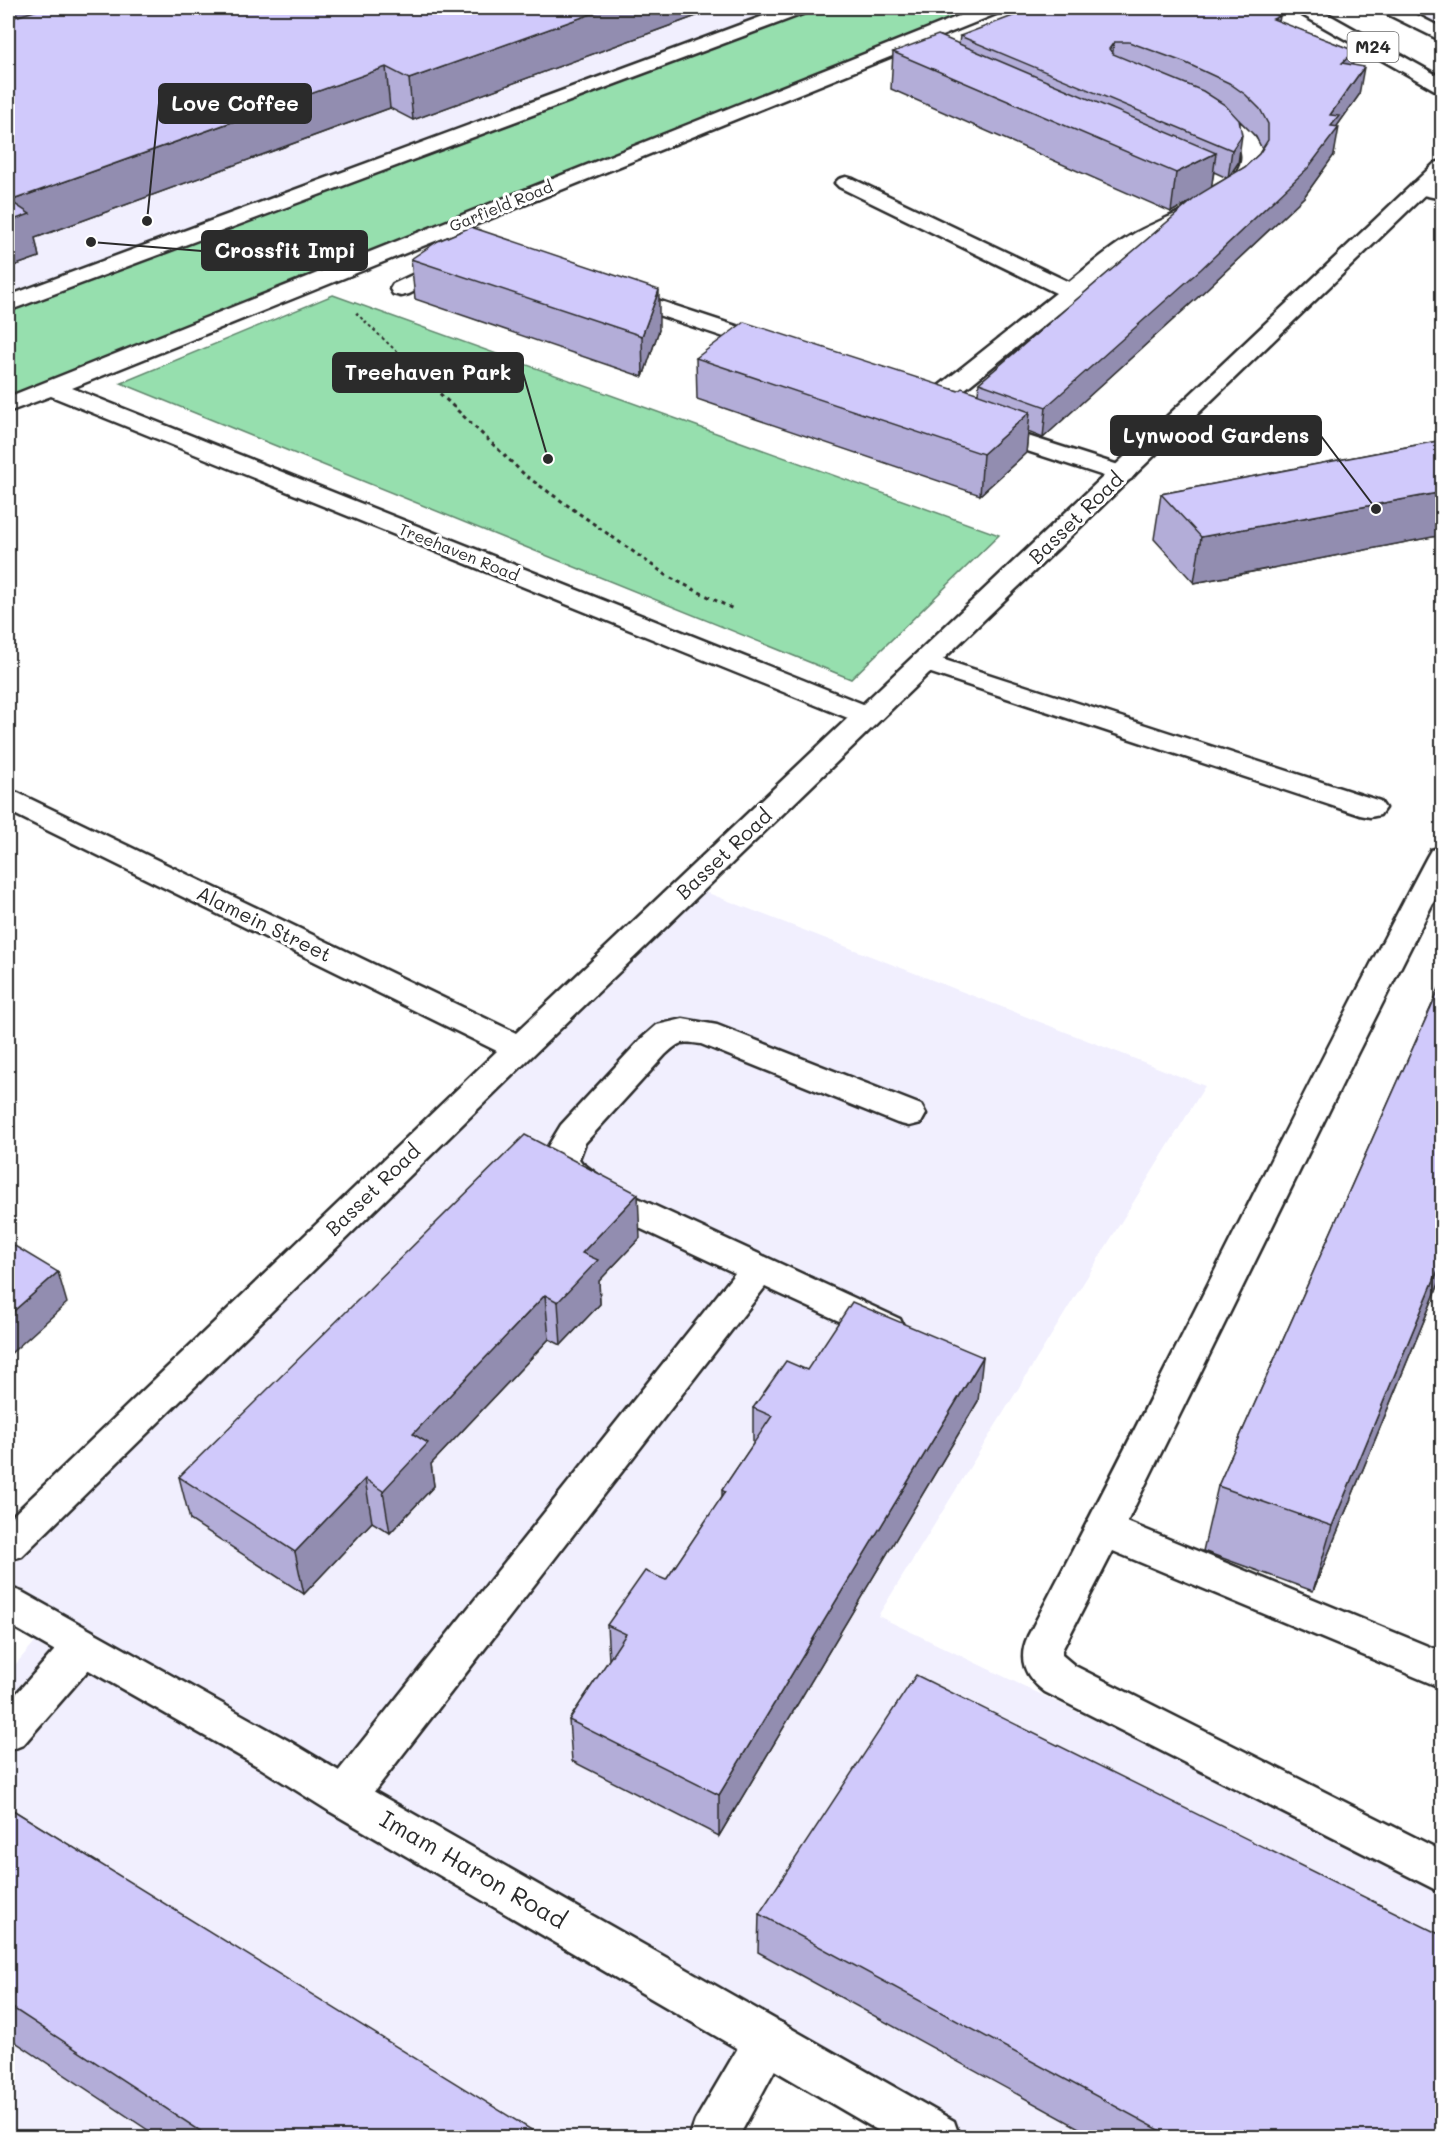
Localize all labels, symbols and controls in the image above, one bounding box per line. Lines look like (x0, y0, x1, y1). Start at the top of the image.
road number: M24 (1348, 32, 1398, 62)
callout: Love Coffee (159, 84, 311, 123)
text: Love Coffee (171, 89, 299, 116)
street label: Garfield Road (446, 175, 556, 236)
callout: Crossfit Impi (202, 231, 367, 270)
text: Crossfit Impi (214, 236, 356, 263)
callout: Treehaven Park (333, 353, 523, 392)
text: Treehaven Park (345, 358, 511, 385)
callout: Lynwood Gardens (1111, 416, 1321, 455)
text: Lynwood Gardens (1123, 421, 1309, 449)
street label: Basset Road (1022, 466, 1128, 569)
street label: Treehaven Road (396, 518, 522, 585)
street label: Basset Road (670, 802, 777, 904)
street label: Alamein Street (193, 879, 336, 967)
street label: Basset Road (319, 1138, 425, 1241)
street label: Imam Haron Road (375, 1803, 573, 1935)

